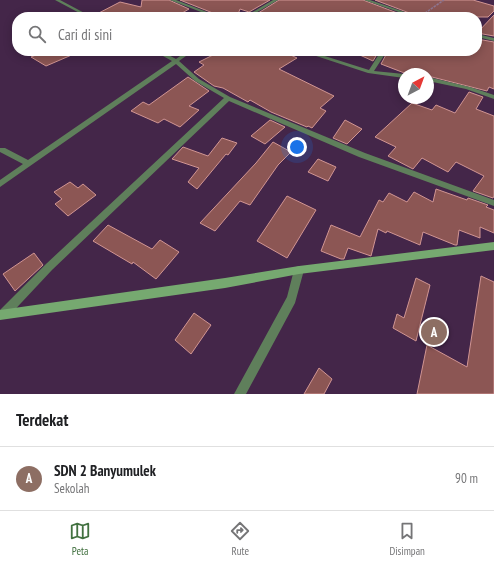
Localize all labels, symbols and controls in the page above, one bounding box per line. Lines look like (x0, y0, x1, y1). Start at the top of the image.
search box (12, 12, 482, 56)
icon: search (26, 23, 48, 45)
text: Cari di sini (58, 25, 112, 44)
north arrow (398, 68, 434, 104)
your location (287, 137, 307, 157)
pin: A (421, 317, 447, 347)
text: Terdekat (16, 409, 68, 431)
text: SDN 2 Banyumulek (54, 461, 156, 480)
text: A (26, 470, 32, 487)
text: 90 m (455, 470, 478, 487)
text: Sekolah (54, 480, 89, 497)
tab: Peta (69, 520, 91, 558)
tab: Rute (229, 520, 251, 558)
tab: Disimpan (389, 520, 425, 558)

